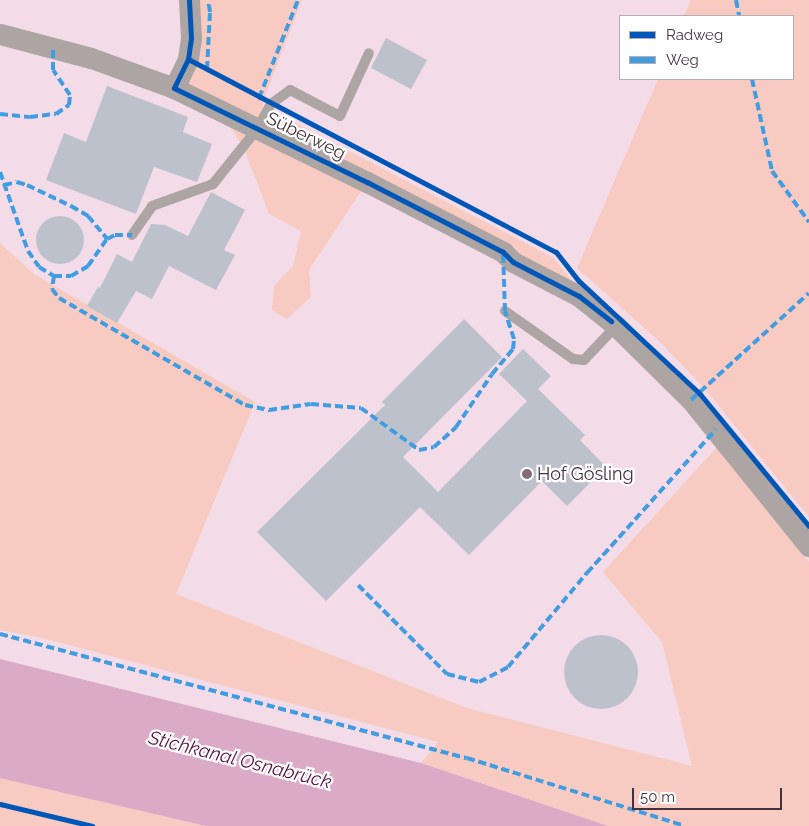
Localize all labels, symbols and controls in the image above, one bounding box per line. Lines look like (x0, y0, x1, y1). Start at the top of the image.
legend (619, 15, 794, 80)
text: Radweg (666, 26, 723, 44)
text: Weg (666, 51, 699, 69)
street label: Süberweg (263, 108, 349, 164)
place label: Hof Gösling (537, 463, 634, 485)
marker: Hof Gösling (521, 468, 533, 480)
water label: Stichkanal Osnabrück (146, 726, 334, 794)
scale bar (634, 778, 784, 810)
text: 50 m (640, 788, 675, 806)

